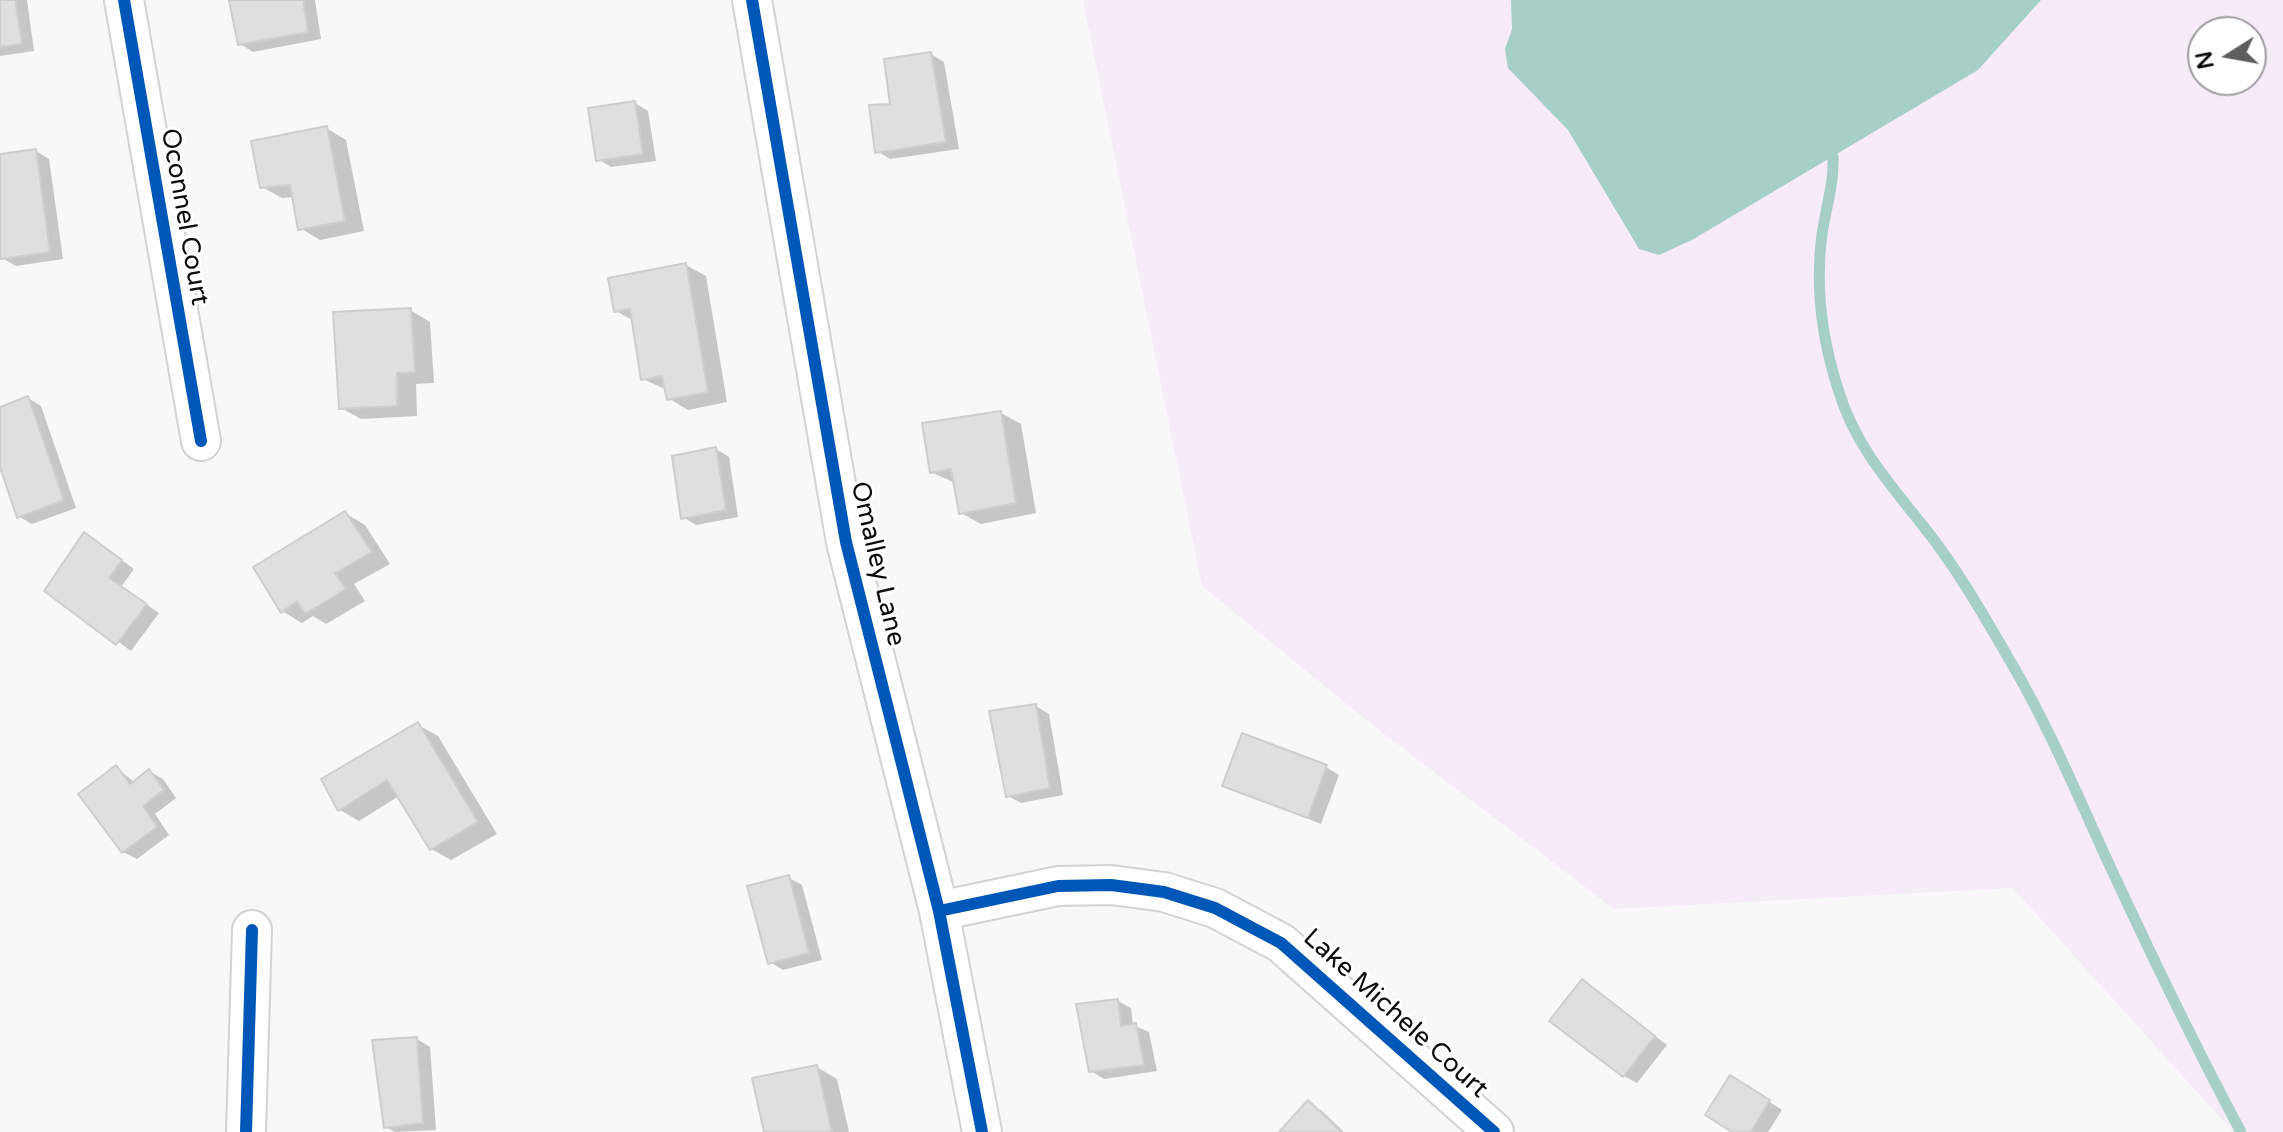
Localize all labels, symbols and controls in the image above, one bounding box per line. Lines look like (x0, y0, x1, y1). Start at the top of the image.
north arrow (2187, 16, 2267, 96)
text: N (2191, 49, 2220, 71)
street label: Oconnel Court (153, 126, 215, 308)
street label: Omalley Lane (843, 479, 911, 649)
street label: Lake Michele Court (1296, 923, 1494, 1105)

